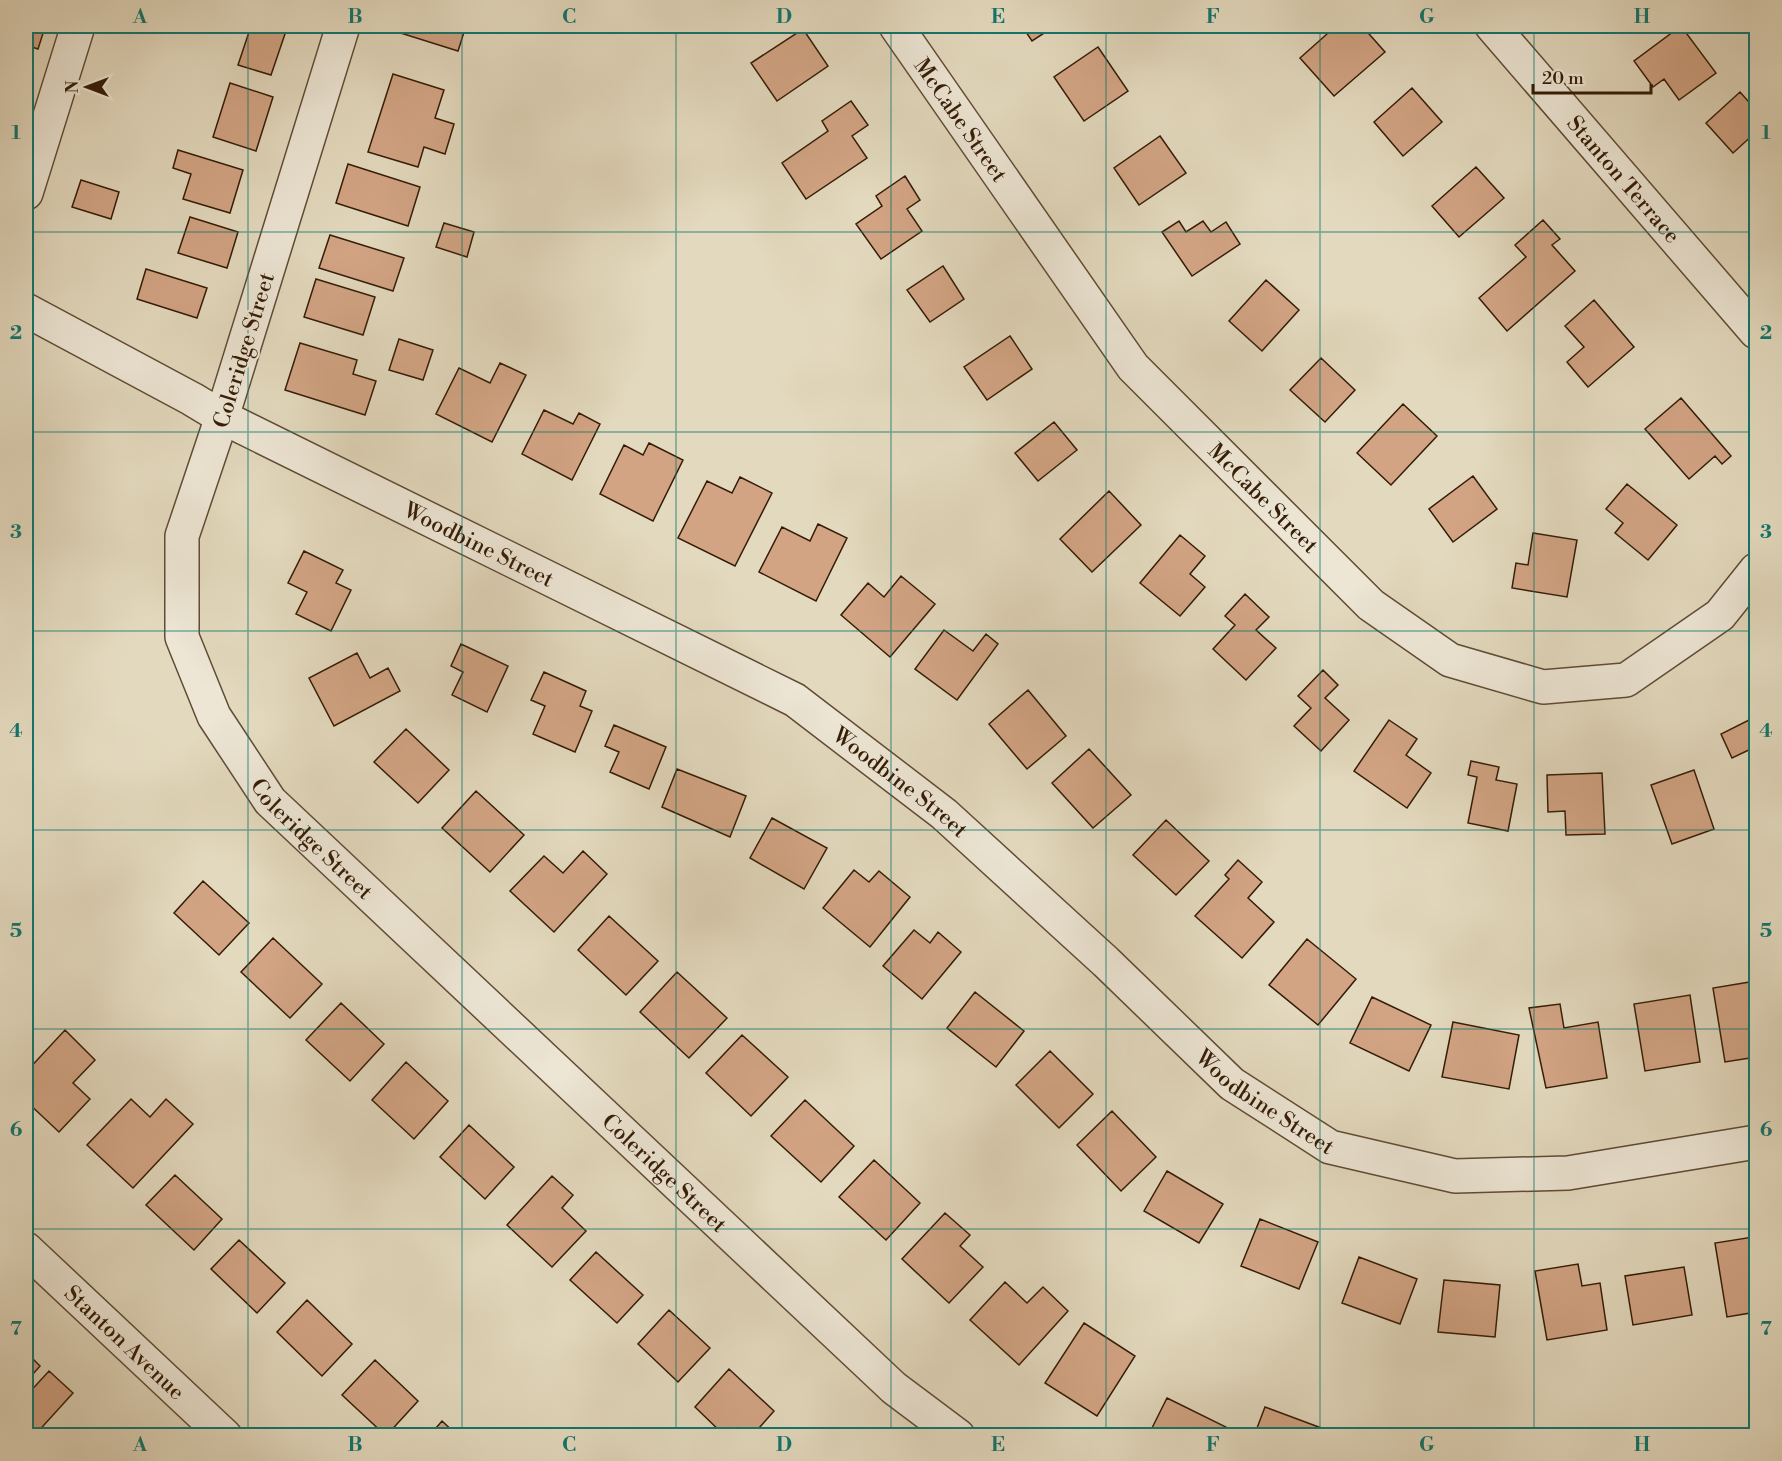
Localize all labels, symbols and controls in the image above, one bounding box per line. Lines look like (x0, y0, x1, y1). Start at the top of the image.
text: A (132, 5, 148, 30)
text: B (347, 5, 363, 30)
text: C (562, 5, 576, 30)
text: D (776, 5, 792, 30)
text: E (991, 5, 1005, 30)
text: F (1206, 5, 1220, 30)
text: G (1419, 5, 1435, 30)
text: H (1634, 5, 1651, 30)
street label: McCabe Street (907, 53, 1012, 188)
north arrow (57, 57, 117, 117)
scale bar (1533, 57, 1652, 95)
text: 20 m (1542, 67, 1584, 90)
text: N (63, 80, 83, 93)
street label: Stanton Terrace (1560, 111, 1685, 249)
text: 1 (11, 121, 21, 146)
text: 1 (1761, 121, 1771, 146)
street label: Coleridge Street (208, 269, 281, 432)
text: 2 (10, 321, 22, 346)
text: 2 (1760, 321, 1772, 346)
street label: McCabe Street (1202, 438, 1323, 560)
street label: Woodbine Street (398, 496, 558, 594)
text: 3 (10, 520, 22, 545)
text: 3 (1760, 520, 1772, 545)
text: 4 (9, 719, 23, 744)
text: 4 (1759, 719, 1773, 744)
street label: Woodbine Street (826, 721, 973, 844)
street label: Coleridge Street (244, 774, 378, 906)
text: 5 (10, 919, 22, 944)
text: 5 (1760, 919, 1772, 944)
street label: Woodbine Street (1189, 1043, 1339, 1161)
street label: Coleridge Street (596, 1108, 732, 1239)
text: 6 (10, 1118, 23, 1143)
text: 6 (1760, 1118, 1773, 1143)
street label: Stanton Avenue (58, 1280, 190, 1406)
text: 7 (10, 1317, 22, 1342)
text: 7 (1760, 1317, 1772, 1342)
text: A (132, 1433, 148, 1458)
text: B (347, 1433, 363, 1458)
text: C (562, 1433, 576, 1458)
text: D (776, 1433, 792, 1458)
text: E (991, 1433, 1005, 1458)
text: F (1206, 1433, 1220, 1458)
text: G (1419, 1433, 1435, 1458)
text: H (1634, 1433, 1651, 1458)

